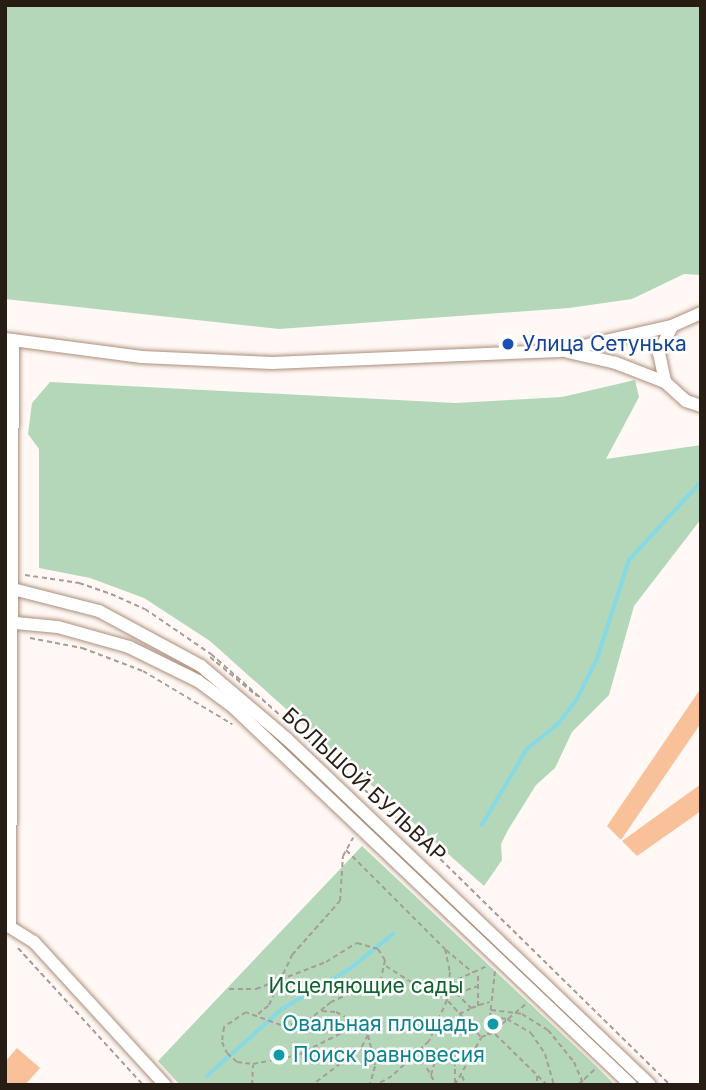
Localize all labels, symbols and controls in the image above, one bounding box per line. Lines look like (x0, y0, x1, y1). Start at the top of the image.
place label: Улица Сетунька (522, 331, 687, 357)
marker: Улица Сетунька (500, 336, 516, 352)
street label: БОЛЬШОЙ БУЛЬВАР (277, 703, 451, 867)
park label: Исцеляющие сады (269, 973, 463, 999)
place label: Овальная площадь (282, 1011, 479, 1037)
marker: Овальная площадь (485, 1016, 501, 1032)
place label: Поиск равновесия (293, 1042, 485, 1068)
marker: Поиск равновесия (271, 1047, 287, 1063)

